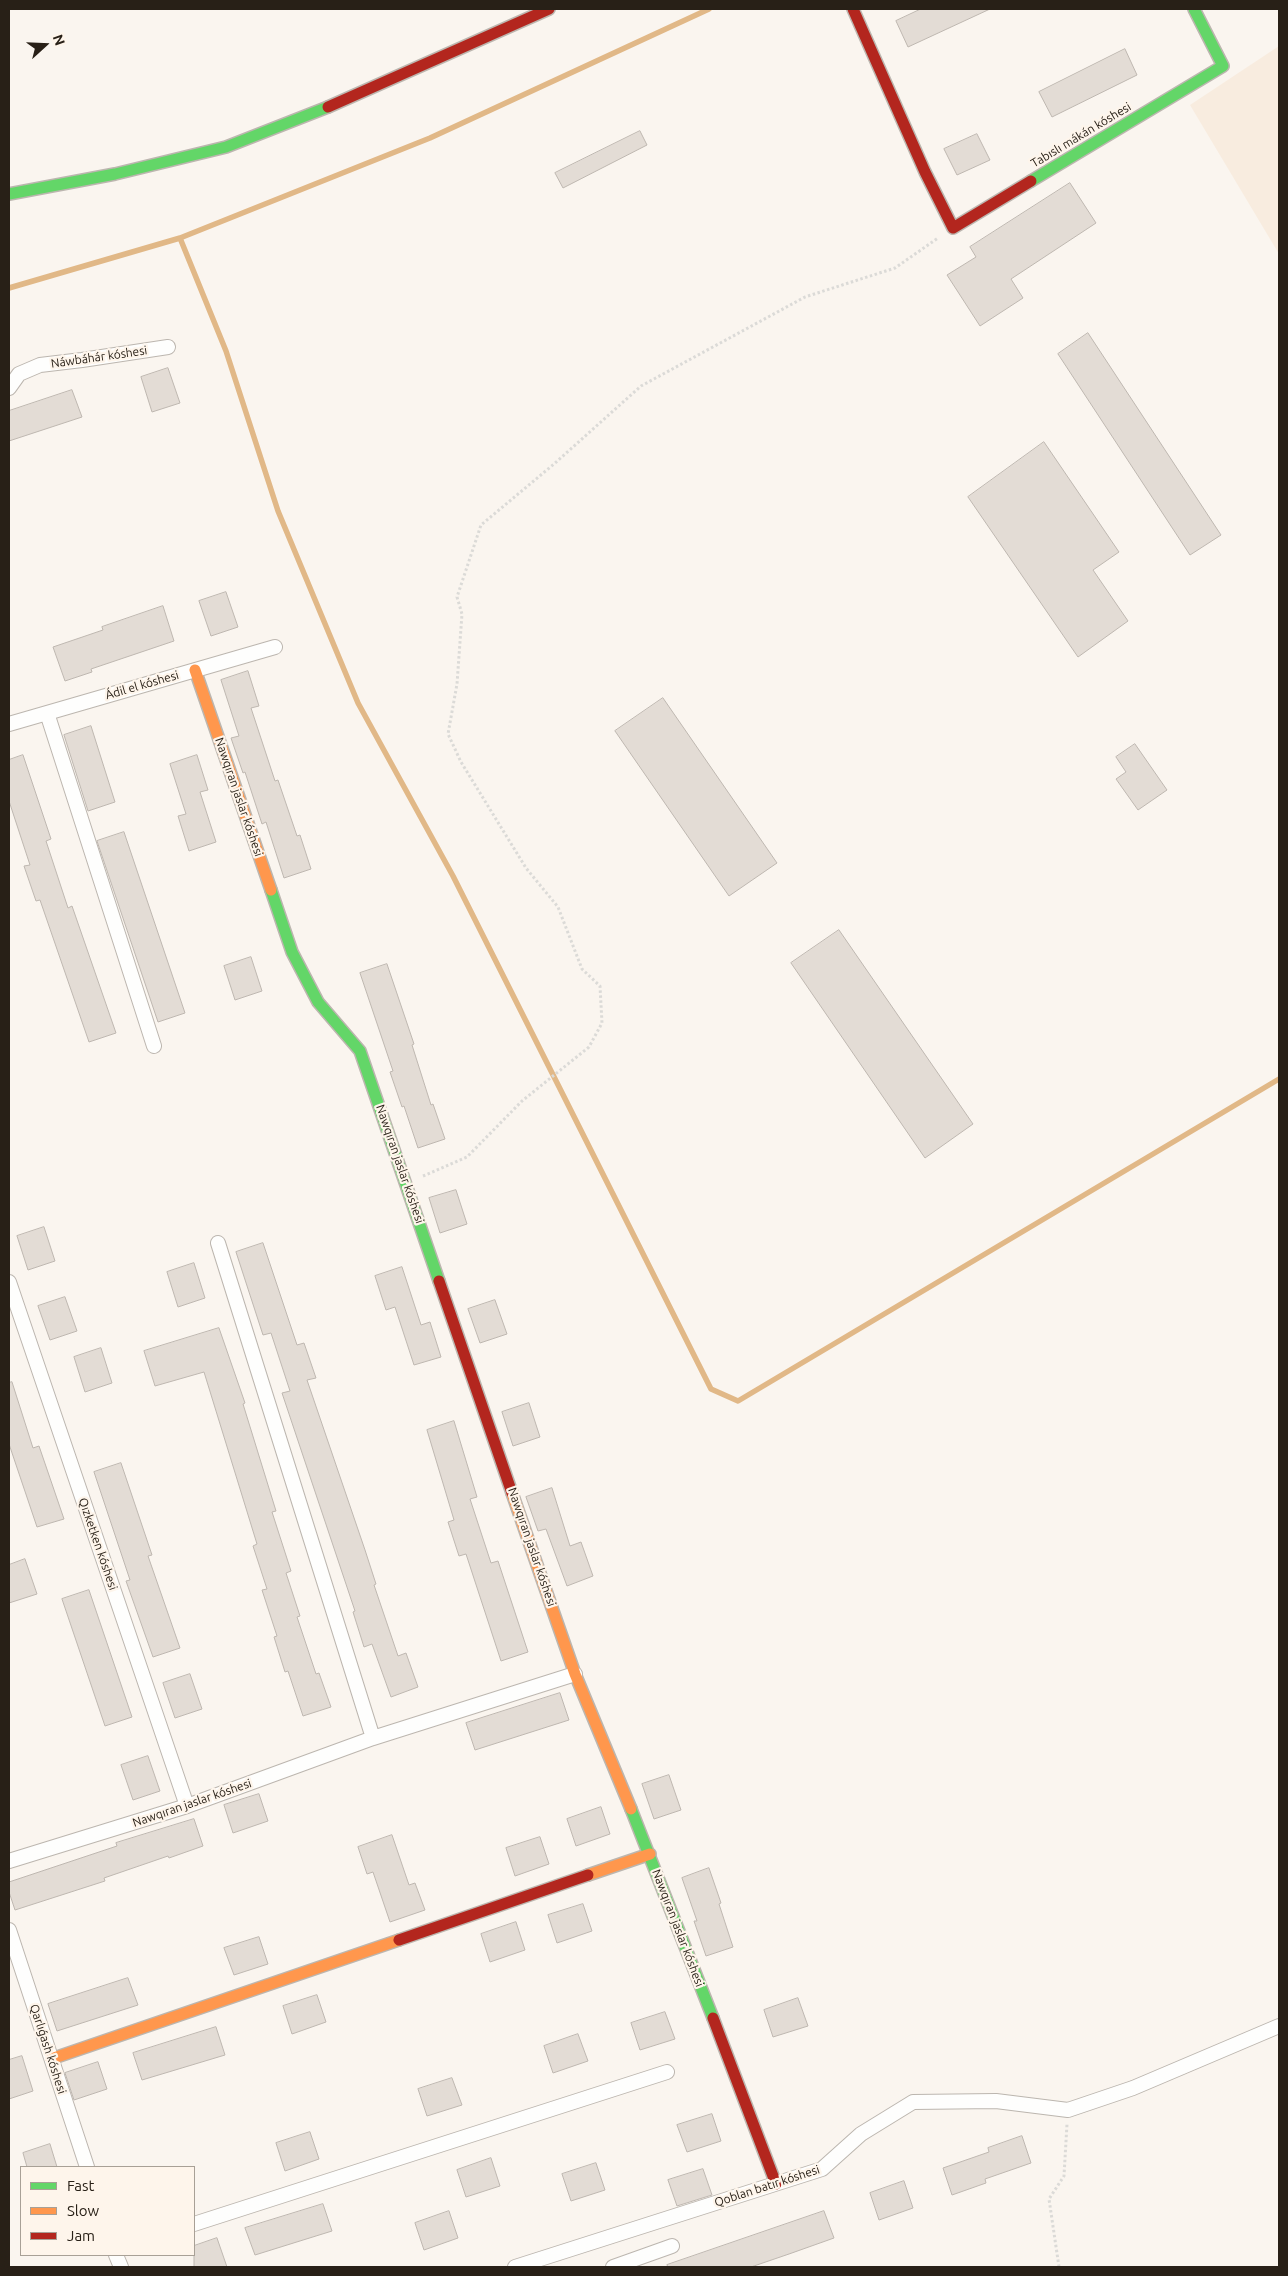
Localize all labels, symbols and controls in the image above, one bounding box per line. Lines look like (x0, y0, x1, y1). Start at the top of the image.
north arrow (20, 20, 70, 70)
text: N (50, 32, 68, 48)
street label: Tabıslı mákán kóshesi (1028, 99, 1134, 171)
street label: Náwbáhár kóshesi (50, 343, 148, 371)
street label: Ádil el kóshesi (104, 668, 180, 702)
street label: Nawqıran jaslar kóshesi (212, 736, 266, 858)
street label: Nawqıran jaslar kóshesi (373, 1103, 427, 1225)
street label: Nawqıran jaslar kóshesi (505, 1486, 559, 1608)
street label: Qızketken kóshesi (75, 1496, 121, 1592)
street label: Nawqıran jaslar kóshesi (131, 1776, 253, 1830)
street label: Nawqıran jaslar kóshesi (649, 1867, 707, 1989)
street label: Qarlıǵash kóshesi (27, 2002, 69, 2096)
street label: Qoblan batır kóshesi (712, 2162, 822, 2210)
legend (20, 2166, 195, 2256)
text: Fast (67, 2177, 94, 2194)
text: Slow (67, 2202, 99, 2219)
text: Jam (67, 2227, 95, 2244)

